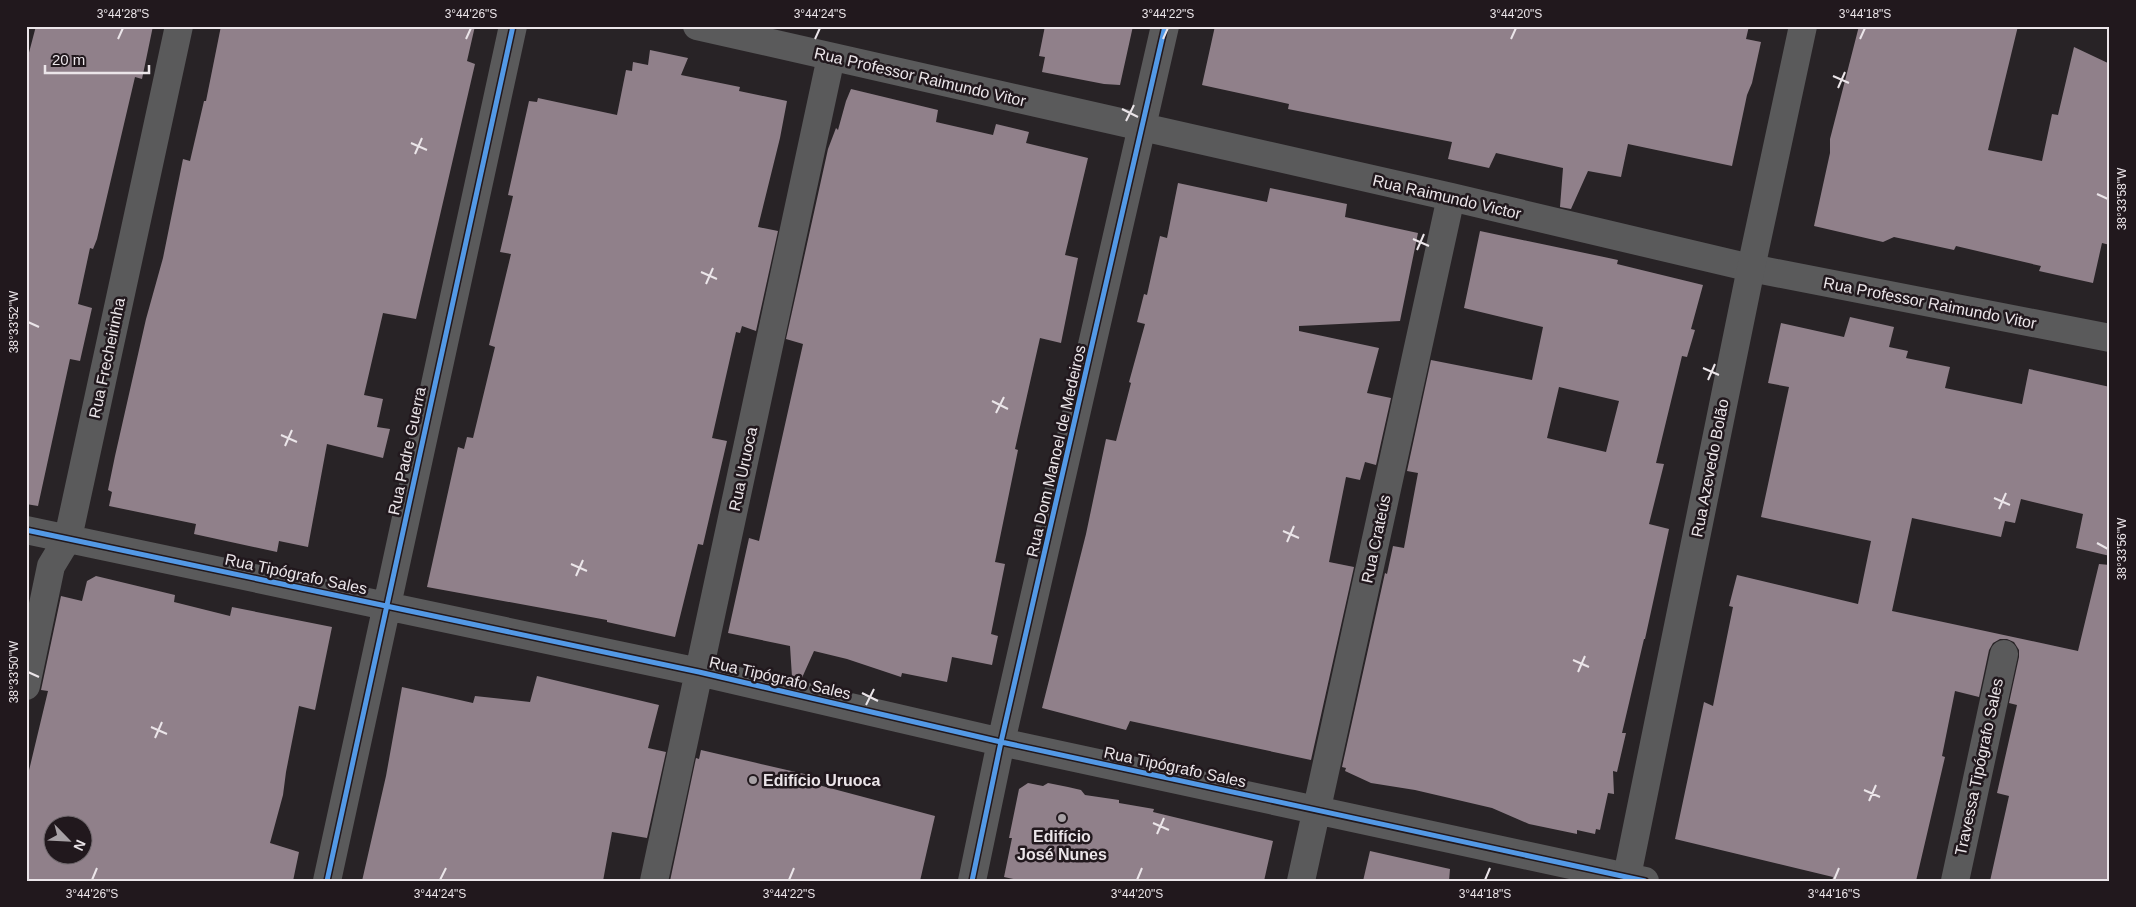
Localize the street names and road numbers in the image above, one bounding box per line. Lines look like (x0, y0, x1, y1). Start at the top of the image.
street label: Rua Professor Raimundo Vitor (813, 44, 1028, 110)
street label: Rua Raimundo Victor (1371, 172, 1524, 223)
street label: Rua Professor Raimundo Vitor (1822, 274, 2039, 332)
street label: Rua Frecheirinha (86, 296, 128, 420)
street label: Rua Dom Manoel de Medeiros (1023, 343, 1089, 559)
street label: Rua Padre Guerra (385, 385, 429, 517)
street label: Rua Azevedo Bolão (1688, 397, 1732, 539)
street label: Rua Uruoca (726, 425, 760, 513)
street label: Rua Crateús (1358, 493, 1394, 585)
street label: Rua Tipógrafo Sales (223, 551, 369, 597)
street label: Rua Tipógrafo Sales (707, 653, 853, 703)
street label: Travessa Tipógrafo Sales (1952, 677, 2006, 857)
street label: Rua Tipógrafo Sales (1102, 744, 1248, 790)

